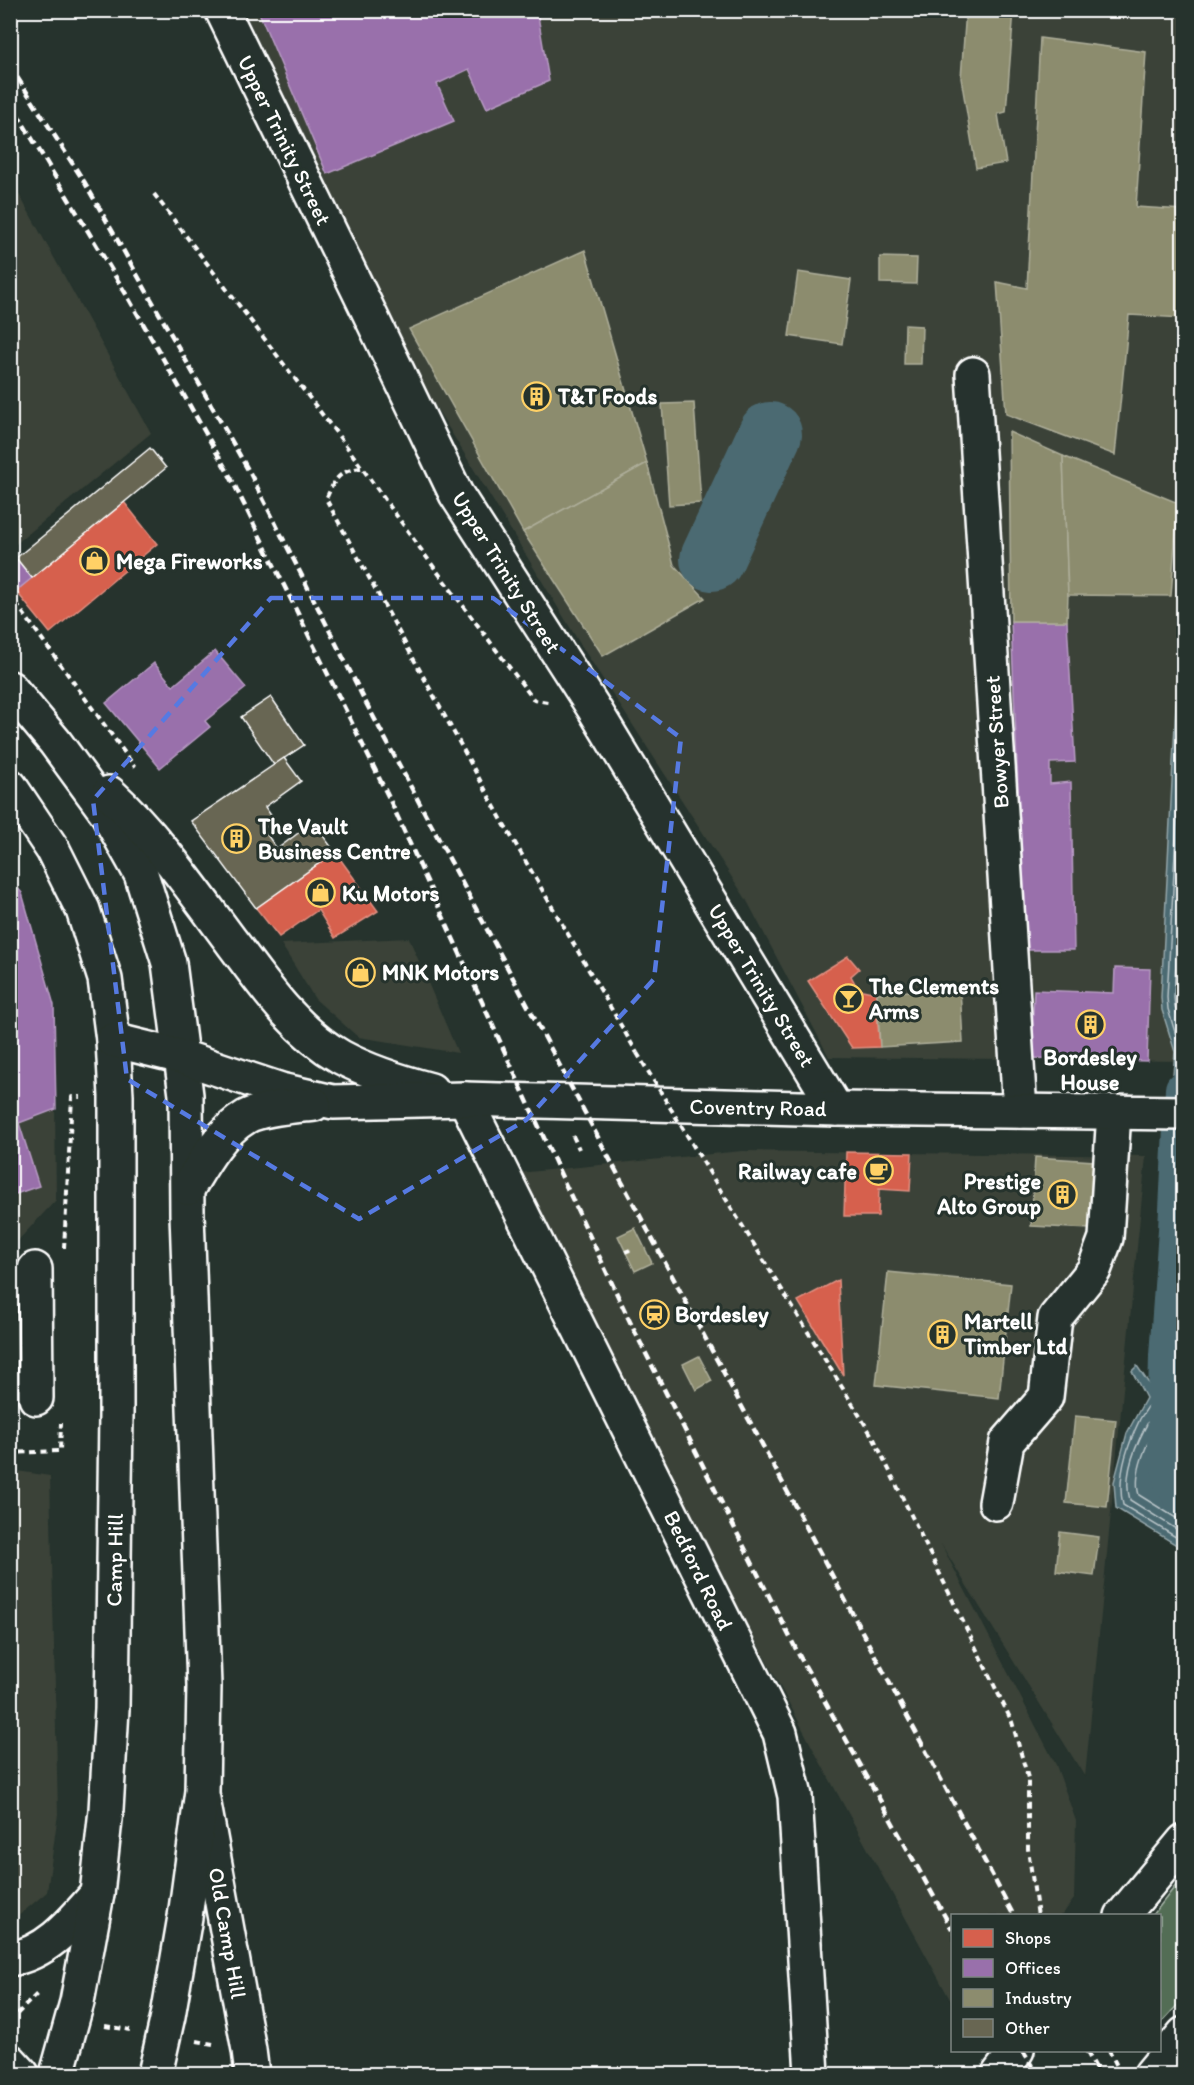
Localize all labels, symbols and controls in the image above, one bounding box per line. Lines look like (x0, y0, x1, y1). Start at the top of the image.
street label: Upper Trinity Street (232, 51, 337, 230)
building icon: T&T Foods (521, 380, 553, 412)
place label: T&T Foods (557, 383, 658, 410)
street label: Upper Trinity Street (446, 486, 567, 658)
shop icon: Mega Fireworks (79, 545, 111, 577)
place label: Mega Fireworks (116, 548, 263, 575)
street label: Bowyer Street (978, 675, 1015, 809)
place label: The Vault Business Centre (257, 813, 411, 865)
building icon: The Vault Business Centre (221, 823, 253, 855)
shop icon: Ku Motors (305, 877, 337, 909)
place label: Ku Motors (342, 880, 440, 907)
street label: Upper Trinity Street (702, 899, 821, 1072)
shop icon: MNK Motors (345, 956, 377, 988)
place label: MNK Motors (382, 959, 499, 986)
place label: The Clements Arms (868, 973, 999, 1025)
bar icon: The Clements Arms (832, 983, 864, 1015)
building icon: Bordesley House (1074, 1009, 1106, 1041)
place label: Bordesley House (1043, 1044, 1137, 1096)
street label: Coventry Road (689, 1093, 827, 1122)
cafe icon: Railway cafe (862, 1155, 894, 1187)
place label: Railway cafe (738, 1158, 857, 1185)
place label: Prestige Alto Group (936, 1168, 1041, 1220)
building icon: Prestige Alto Group (1046, 1178, 1078, 1210)
station icon: Bordesley (638, 1298, 670, 1330)
place label: Bordesley (675, 1301, 769, 1328)
place label: Martell Timber Ltd (963, 1308, 1067, 1360)
building icon: Martell Timber Ltd (927, 1318, 959, 1350)
street label: Bedford Road (658, 1506, 739, 1635)
street label: Camp Hill (100, 1513, 129, 1607)
street label: Old Camp Hill (203, 1865, 252, 2001)
legend (951, 1914, 1161, 2052)
text: Shops (1005, 1927, 1051, 1949)
text: Offices (1005, 1957, 1061, 1979)
text: Industry (1005, 1987, 1072, 2009)
text: Other (1005, 2017, 1051, 2039)

